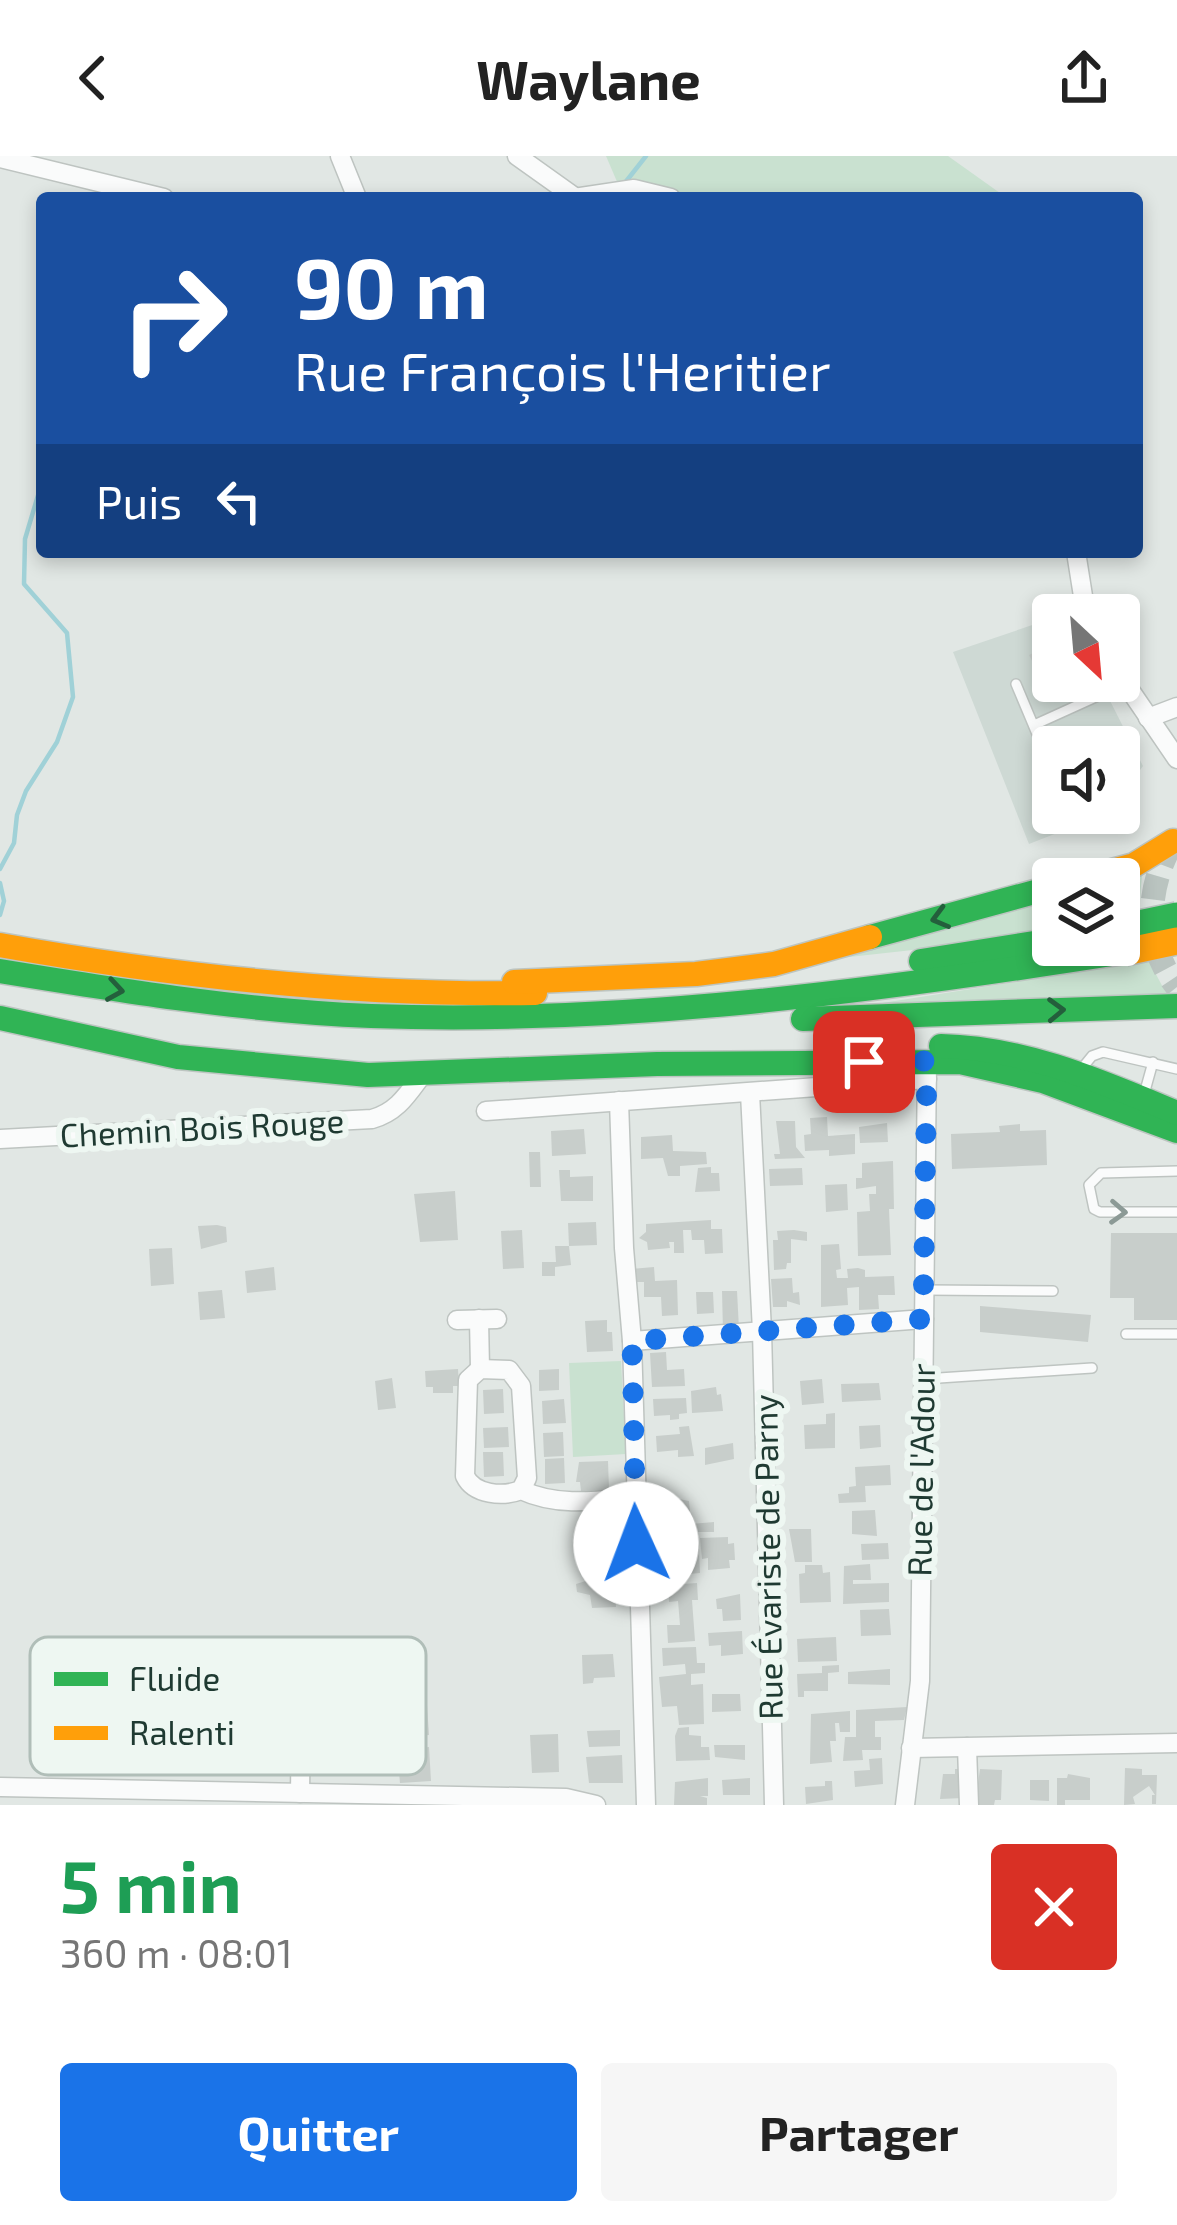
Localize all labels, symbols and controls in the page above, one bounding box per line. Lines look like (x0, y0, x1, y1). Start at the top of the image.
icon: back (60, 45, 126, 111)
icon: share (1051, 45, 1117, 111)
text: Waylane (476, 46, 701, 111)
text: 90 m (294, 235, 489, 336)
icon: right (96, 240, 252, 396)
text: Rue François l'Heritier (294, 337, 831, 402)
icon: left (206, 468, 272, 534)
text: Puis (96, 474, 182, 528)
north arrow (1032, 594, 1140, 702)
map controls (1032, 594, 1140, 966)
button: sound (1032, 726, 1140, 834)
button: layers (1032, 858, 1140, 966)
one-way arrow (930, 904, 951, 929)
one-way arrow (105, 977, 125, 1002)
one-way arrow (1047, 998, 1066, 1024)
pin (813, 1011, 915, 1113)
icon: arrive (831, 1029, 897, 1095)
street label: Chemin Bois Rouge (59, 1100, 345, 1154)
one-way arrow (1109, 1199, 1128, 1225)
street label: Rue de l'Adour (898, 1363, 942, 1577)
street label: Rue Évariste de Parny (744, 1394, 790, 1720)
position arrow (573, 1481, 699, 1607)
legend (30, 1637, 426, 1775)
text: Fluide (129, 1658, 220, 1698)
text: Ralenti (129, 1712, 235, 1752)
text: 5 min (60, 1841, 242, 1927)
button: close (991, 1844, 1117, 1970)
text: 360 m · 08:01 (60, 1929, 292, 1976)
button: Quitter (60, 2063, 577, 2201)
button: Partager (601, 2063, 1117, 2201)

